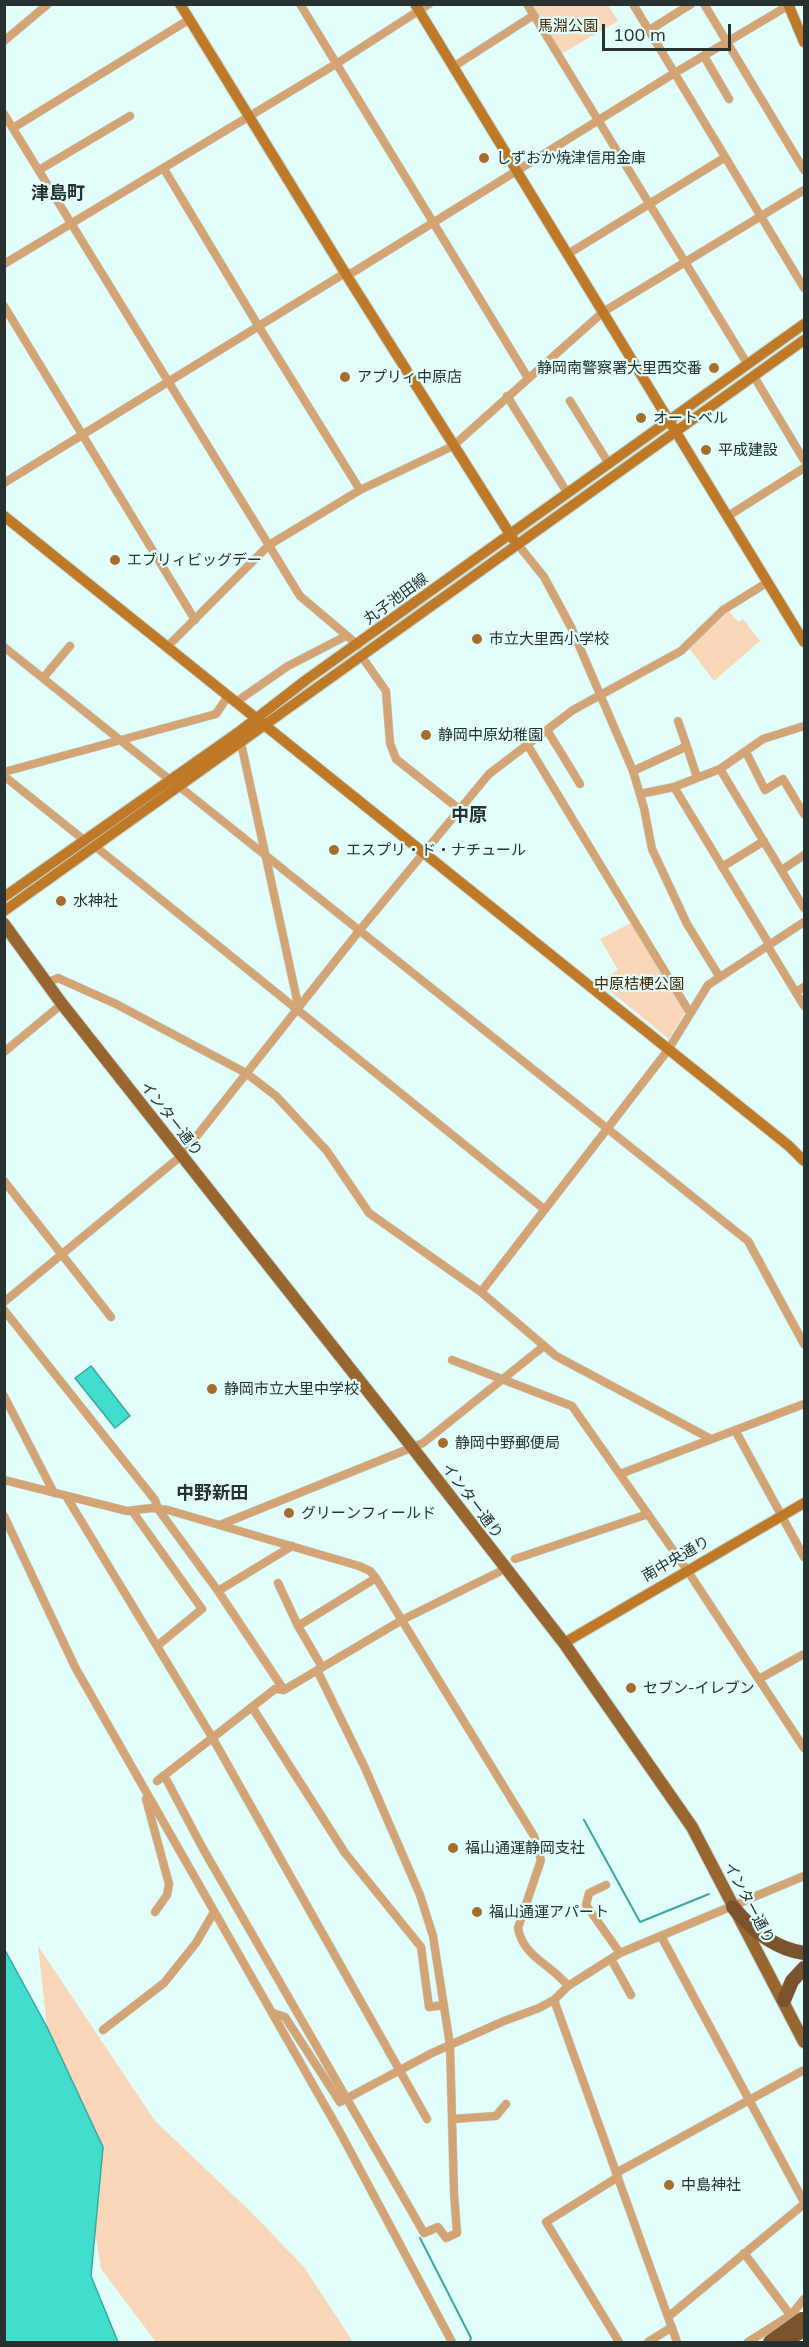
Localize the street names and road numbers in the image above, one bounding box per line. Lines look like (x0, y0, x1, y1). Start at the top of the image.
street label: 丸子池田線 (360, 570, 432, 628)
street label: インター通り (136, 1078, 206, 1160)
street label: インター通り (438, 1460, 506, 1542)
street label: 南中央通り (639, 1532, 713, 1586)
street label: インター通り (720, 1859, 778, 1947)

